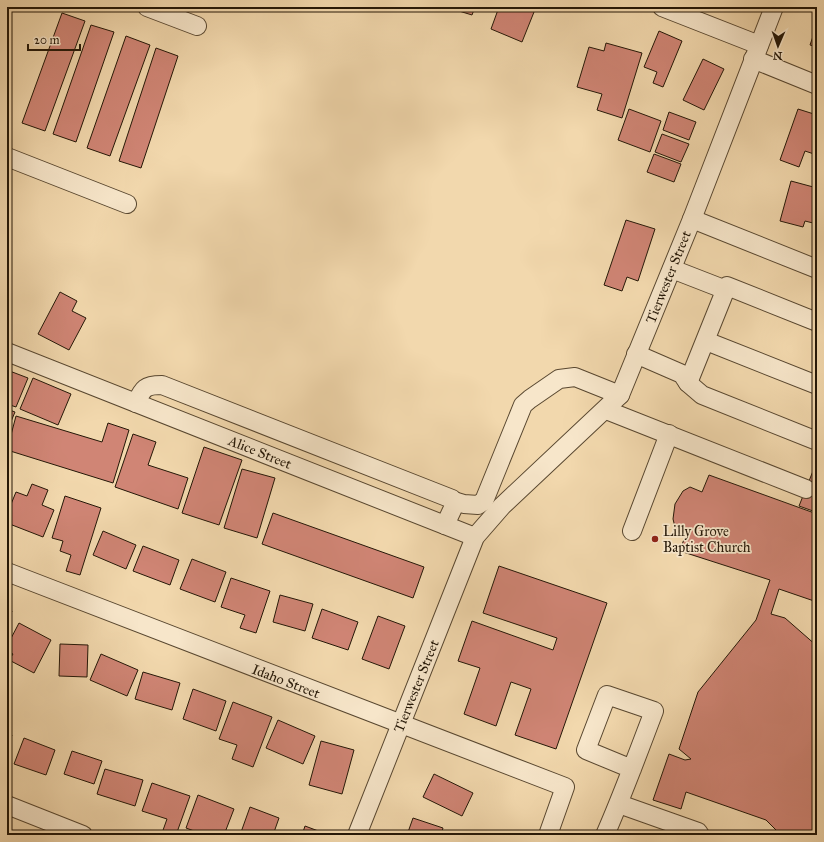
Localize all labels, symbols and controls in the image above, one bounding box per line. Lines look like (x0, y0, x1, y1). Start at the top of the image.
scale bar (28, 26, 80, 52)
north arrow (758, 26, 798, 66)
text: 20 m (34, 33, 60, 47)
text: N (772, 49, 783, 62)
street label: Tierwester Street (642, 228, 695, 326)
street label: Alice Street (225, 432, 294, 473)
place label: Lilly Grove Baptist Church (663, 523, 751, 556)
marker: Lilly Grove Baptist Church (650, 534, 660, 544)
street label: Tierwester Street (390, 637, 443, 735)
street label: Idaho Street (249, 661, 322, 702)

